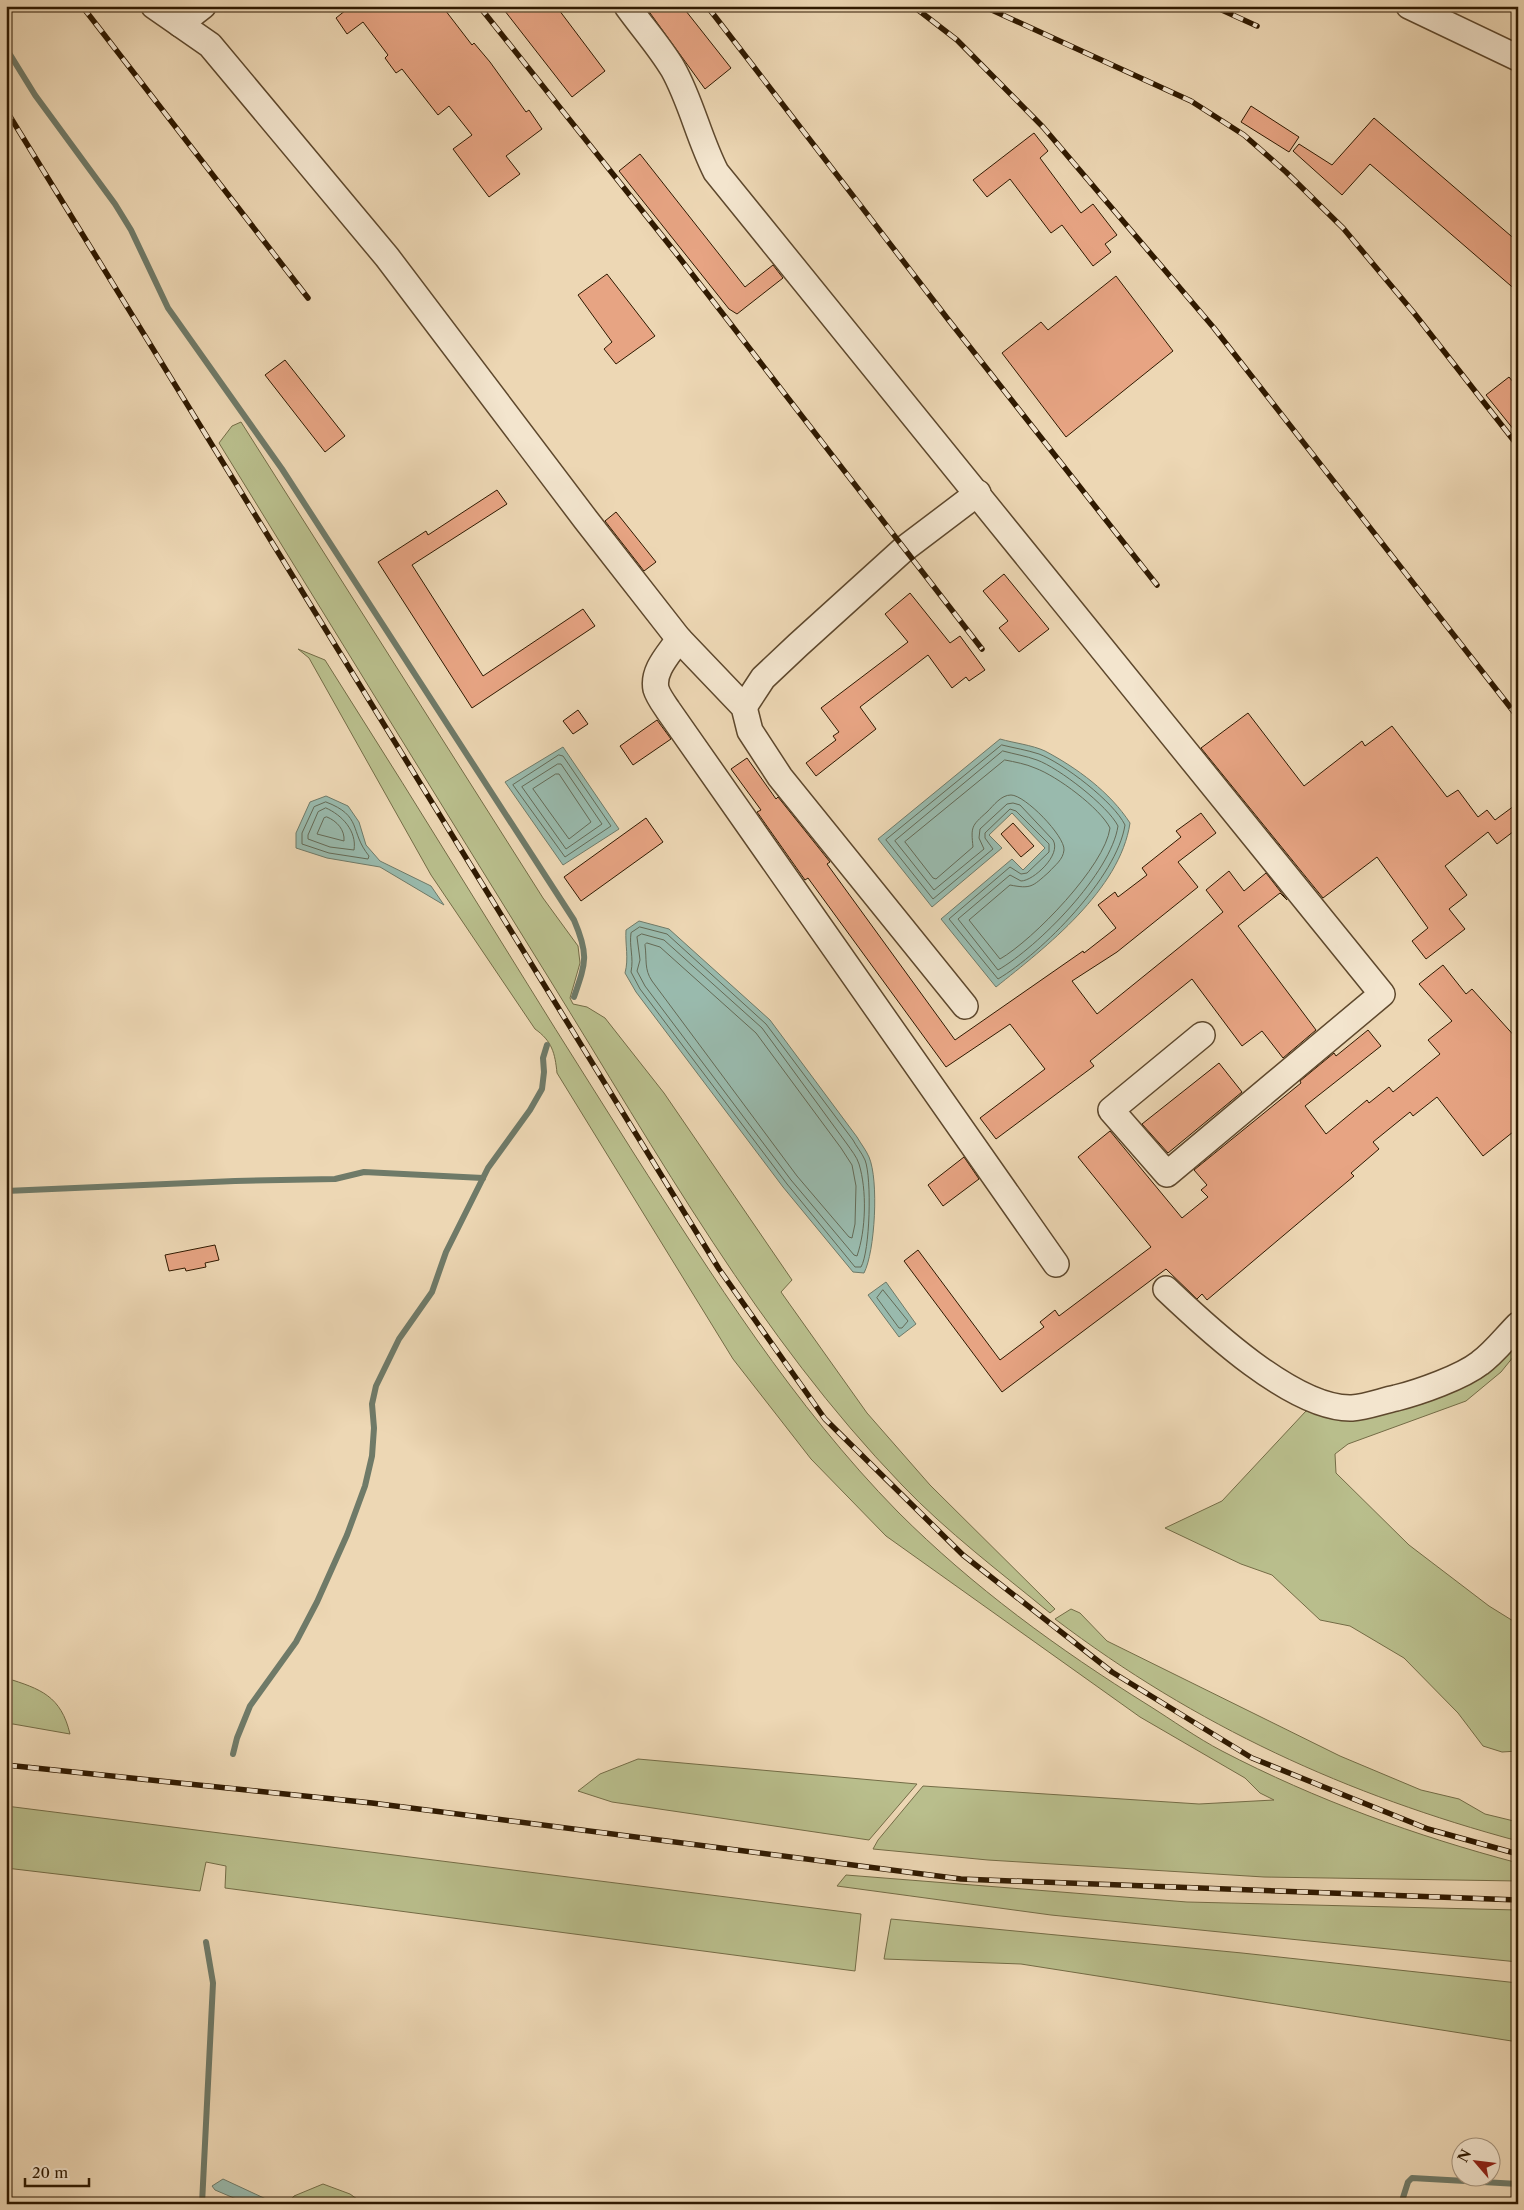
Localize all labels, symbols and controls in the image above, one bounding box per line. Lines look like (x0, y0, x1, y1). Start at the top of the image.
north arrow (1452, 2138, 1502, 2188)
text: N (1454, 2146, 1475, 2165)
scale bar (25, 2155, 89, 2187)
text: 20 m (32, 2163, 68, 2182)

